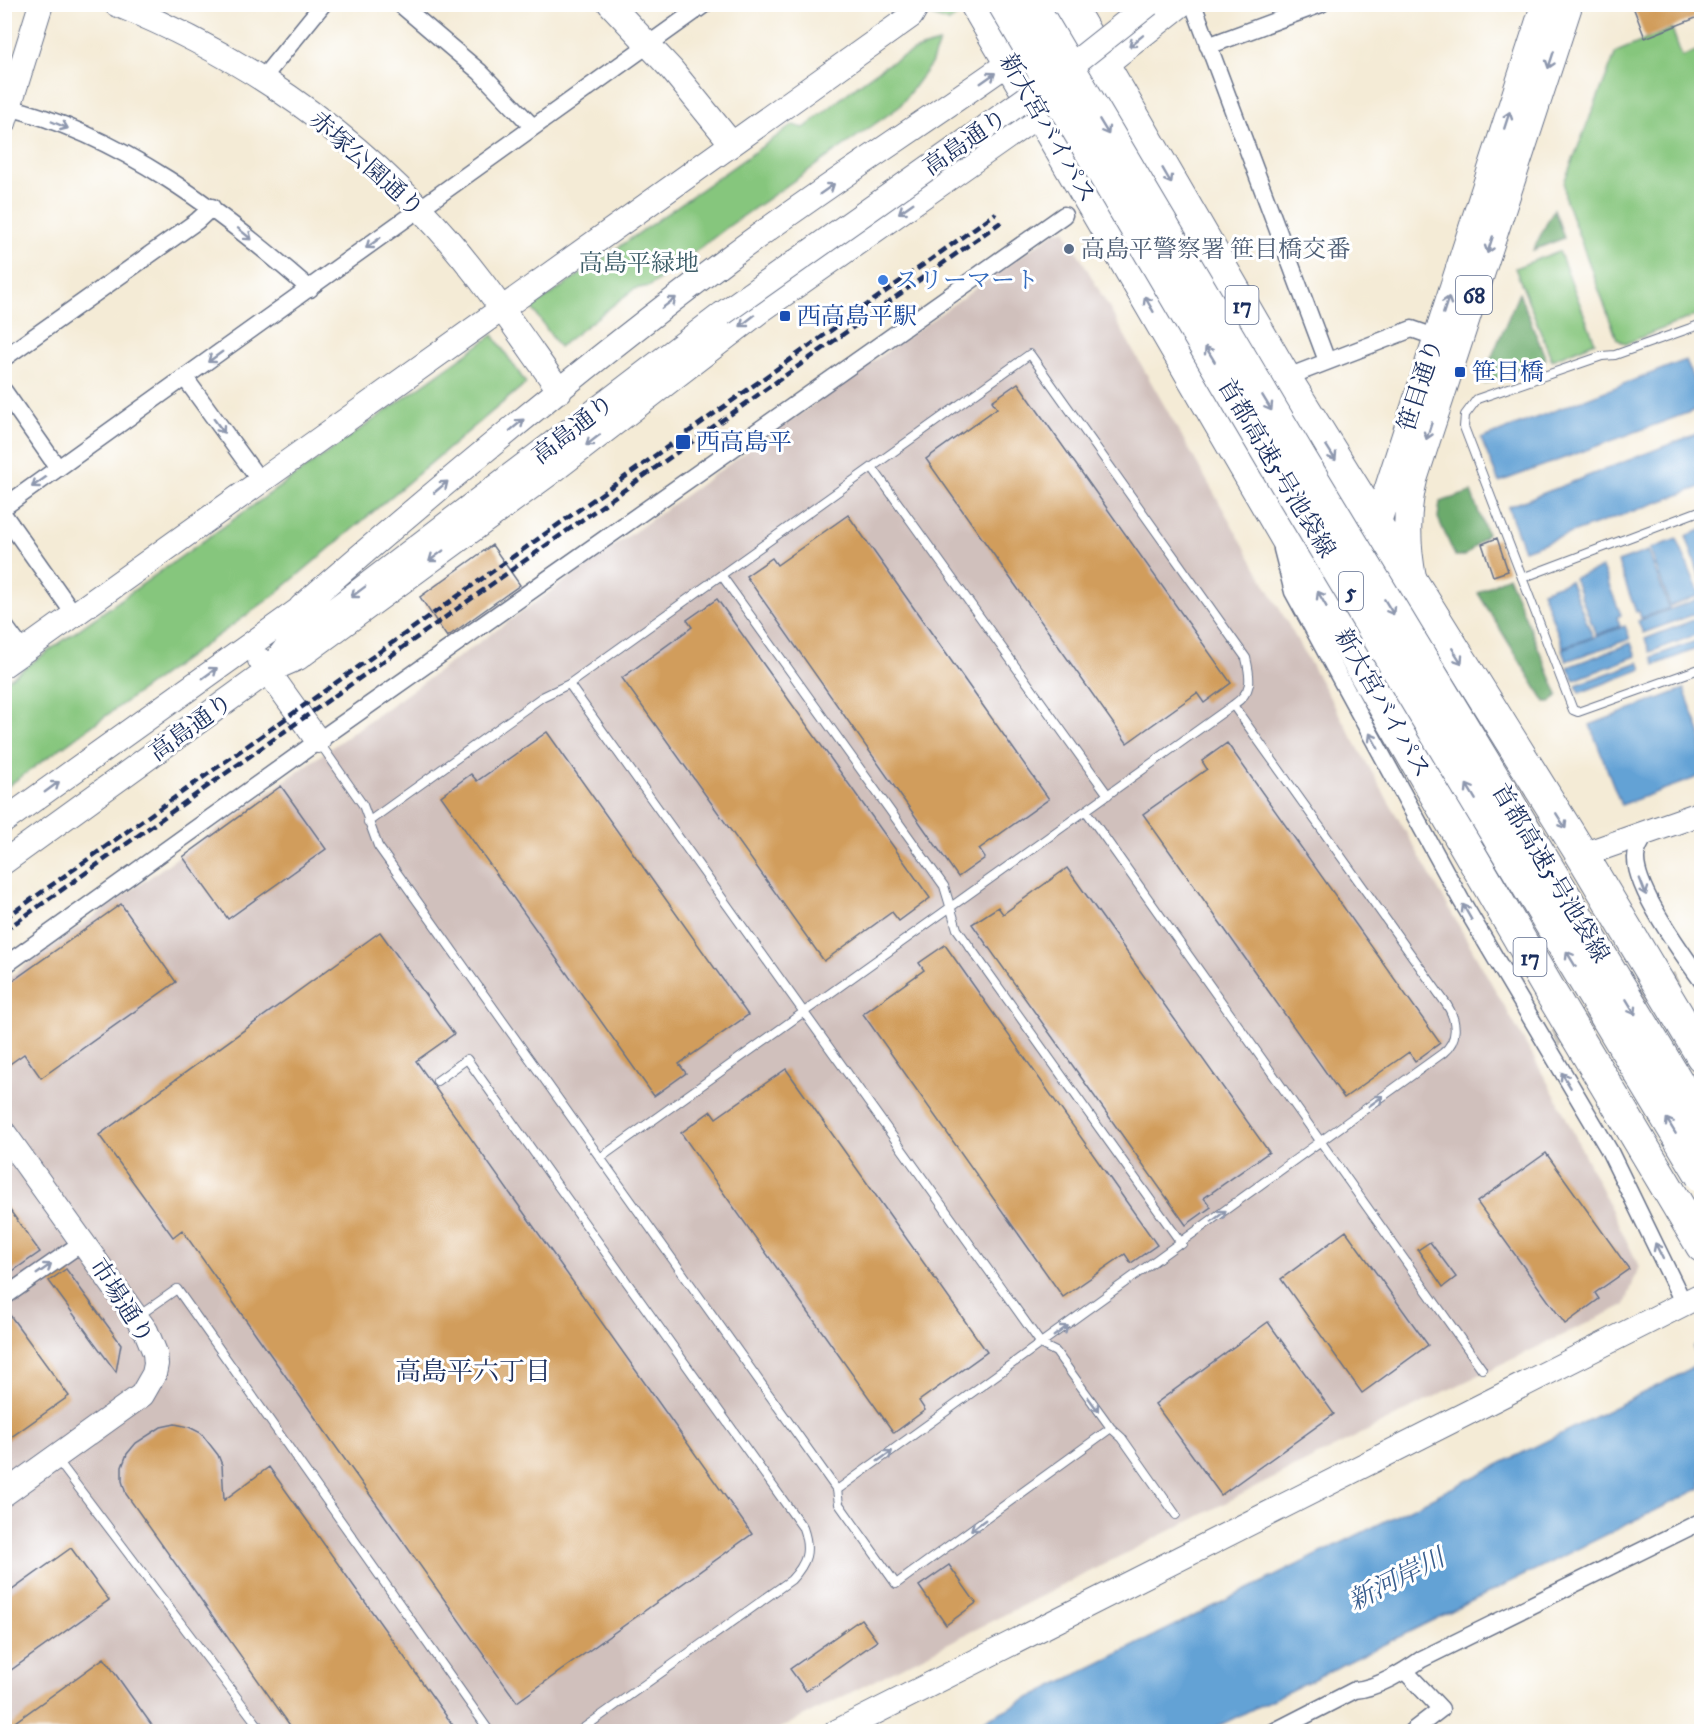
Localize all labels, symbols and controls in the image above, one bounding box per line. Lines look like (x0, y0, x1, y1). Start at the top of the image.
one-way arrow (1128, 35, 1144, 48)
street label: 新大宮バイパス (992, 48, 1102, 209)
one-way arrow (1545, 50, 1556, 69)
one-way arrow (979, 72, 995, 84)
street label: 高島通り (918, 103, 1013, 183)
street label: 赤塚公園通り (303, 105, 430, 224)
one-way arrow (1502, 111, 1513, 130)
one-way arrow (1098, 118, 1110, 135)
one-way arrow (50, 120, 68, 131)
one-way arrow (1162, 168, 1174, 185)
one-way arrow (819, 183, 835, 195)
one-way arrow (899, 202, 915, 214)
one-way arrow (237, 227, 253, 240)
place label: 高島平警察署 笹目橋交番 (1081, 235, 1350, 265)
one-way arrow (1484, 235, 1495, 254)
one-way arrow (366, 237, 382, 249)
marker: 高島平警察署 笹目橋交番 (1062, 242, 1076, 256)
park label: 高島平緑地 (579, 249, 699, 279)
place label: スリーマート (895, 266, 1039, 296)
marker: スリーマート (876, 273, 890, 287)
road number: 68 (1456, 276, 1492, 314)
road number: 17 (1226, 286, 1258, 324)
one-way arrow (1143, 295, 1155, 312)
one-way arrow (661, 297, 677, 310)
one-way arrow (1441, 297, 1452, 315)
place label: 西高島平駅 (797, 302, 917, 332)
marker: 西高島平駅 (778, 309, 792, 323)
one-way arrow (739, 315, 755, 328)
street label: 笹目通り (1392, 335, 1450, 436)
one-way arrow (1203, 346, 1215, 363)
one-way arrow (207, 351, 223, 363)
place label: 笹目橋 (1472, 358, 1544, 388)
marker: 笹目橋 (1453, 365, 1467, 379)
street label: 首都高速5号池袋線 (1211, 373, 1342, 564)
street label: 高島通り (527, 388, 621, 471)
one-way arrow (1262, 394, 1274, 411)
one-way arrow (213, 417, 226, 433)
one-way arrow (509, 419, 525, 432)
one-way arrow (1423, 421, 1434, 440)
place label: 西高島平 (696, 428, 792, 458)
marker: 西高島平 (674, 433, 692, 451)
one-way arrow (585, 434, 601, 447)
one-way arrow (1325, 444, 1337, 461)
one-way arrow (31, 476, 47, 488)
one-way arrow (433, 480, 448, 494)
one-way arrow (428, 550, 444, 562)
road number: 5 (1339, 572, 1363, 610)
one-way arrow (351, 585, 367, 598)
one-way arrow (1316, 591, 1328, 608)
one-way arrow (1384, 598, 1396, 615)
street label: 新大宮バイパス (1327, 623, 1437, 784)
one-way arrow (1451, 648, 1464, 665)
one-way arrow (202, 666, 218, 679)
street label: 高島通り (144, 687, 239, 768)
one-way arrow (1368, 732, 1379, 750)
street label: 首都高速5号池袋線 (1485, 778, 1616, 969)
one-way arrow (43, 780, 59, 793)
one-way arrow (1465, 784, 1477, 801)
one-way arrow (1555, 813, 1568, 830)
one-way arrow (1639, 877, 1650, 896)
one-way arrow (1461, 904, 1473, 921)
road number: 17 (1514, 938, 1546, 976)
one-way arrow (1565, 951, 1577, 968)
one-way arrow (1626, 998, 1638, 1015)
one-way arrow (1560, 1072, 1572, 1089)
one-way arrow (1368, 1095, 1384, 1107)
one-way arrow (1665, 1118, 1677, 1135)
one-way arrow (1211, 1210, 1227, 1223)
one-way arrow (1652, 1243, 1664, 1261)
street label: 市場通り (82, 1253, 160, 1350)
one-way arrow (35, 1263, 51, 1276)
one-way arrow (1053, 1325, 1069, 1337)
district label: 高島平六丁目 (395, 1356, 551, 1389)
one-way arrow (1087, 1395, 1100, 1411)
one-way arrow (877, 1450, 893, 1462)
one-way arrow (971, 1519, 987, 1531)
water label: 新河岸川 (1343, 1541, 1453, 1619)

